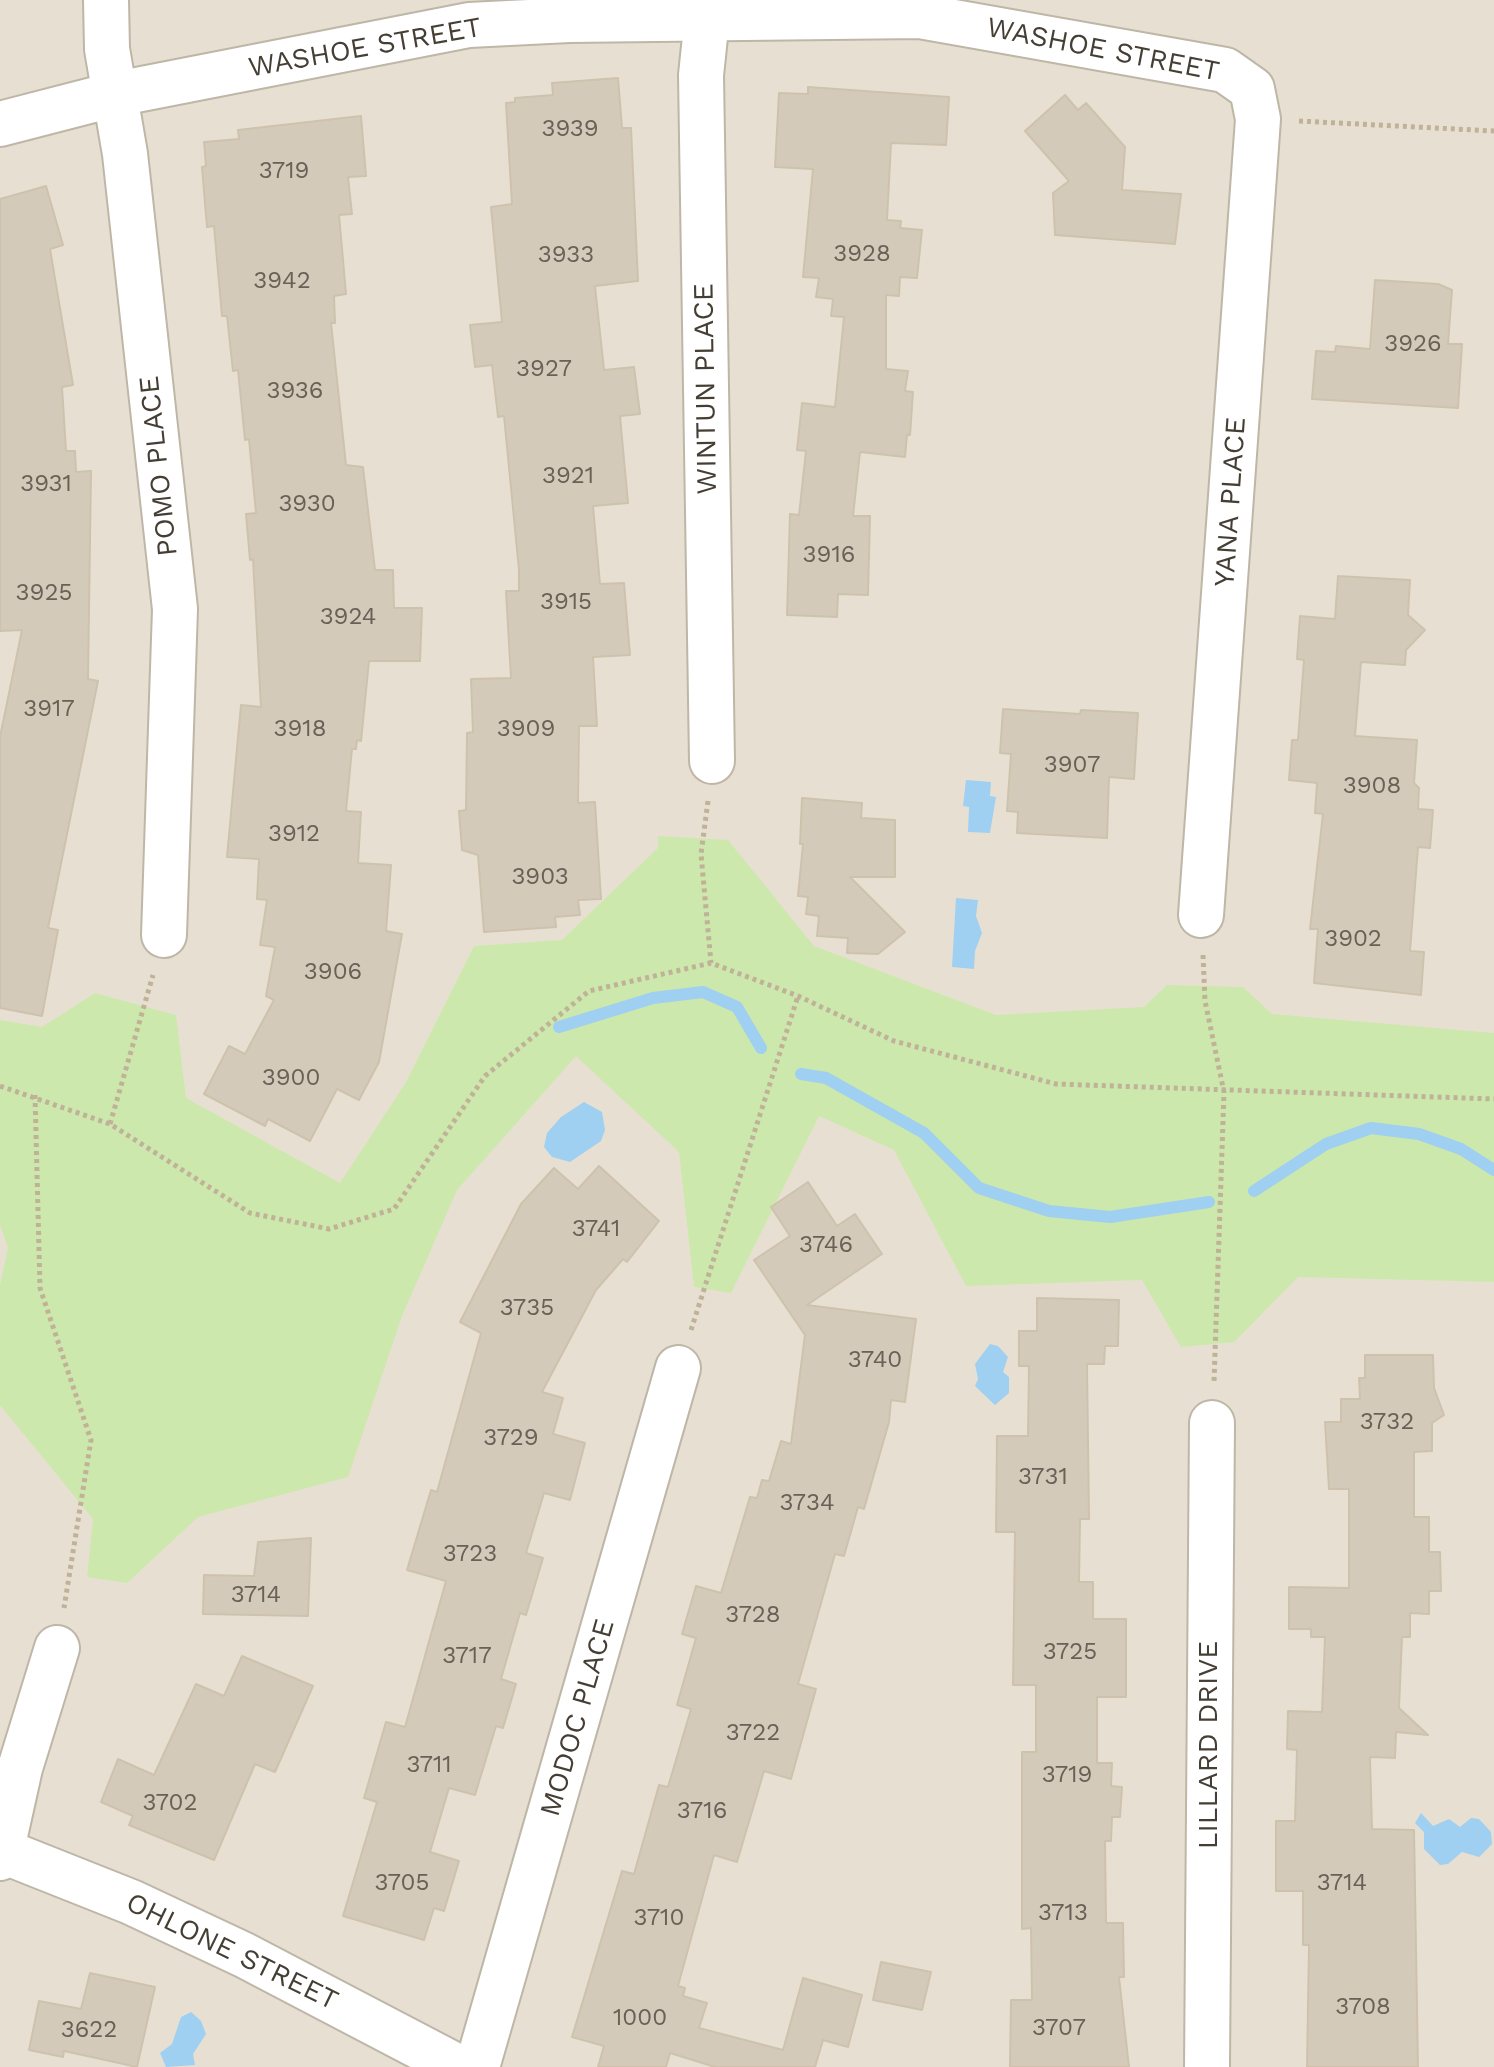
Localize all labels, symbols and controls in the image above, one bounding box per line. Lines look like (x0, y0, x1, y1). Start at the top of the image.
street label: WASHOE STREET (246, 11, 484, 85)
street label: WASHOE STREET (984, 11, 1222, 89)
house number: 3939 (541, 115, 599, 143)
house number: 3719 (259, 157, 309, 185)
house number: 3928 (833, 240, 891, 268)
house number: 3933 (538, 241, 594, 269)
house number: 3942 (253, 267, 311, 295)
street label: WINTUN PLACE (687, 283, 725, 495)
house number: 3926 (1384, 330, 1442, 358)
house number: 3927 (516, 355, 572, 383)
street label: POMO PLACE (133, 374, 185, 558)
house number: 3936 (267, 377, 323, 405)
street label: YANA PLACE (1208, 416, 1254, 588)
house number: 3921 (542, 462, 594, 490)
house number: 3931 (20, 470, 72, 498)
house number: 3930 (278, 490, 336, 518)
house number: 3916 (803, 541, 855, 569)
house number: 3925 (16, 579, 72, 607)
house number: 3915 (540, 588, 592, 616)
house number: 3924 (320, 603, 376, 631)
house number: 3917 (23, 695, 75, 723)
house number: 3918 (274, 715, 326, 743)
house number: 3909 (497, 715, 555, 743)
house number: 3907 (1044, 751, 1100, 779)
house number: 3908 (1343, 772, 1401, 800)
house number: 3912 (268, 820, 320, 848)
house number: 3903 (511, 863, 569, 891)
house number: 3902 (1324, 925, 1382, 953)
house number: 3906 (304, 958, 362, 986)
house number: 3900 (262, 1064, 320, 1092)
house number: 3741 (572, 1215, 620, 1243)
house number: 3746 (799, 1231, 853, 1259)
house number: 3735 (500, 1294, 554, 1322)
house number: 3740 (848, 1346, 902, 1374)
house number: 3732 (1360, 1408, 1414, 1436)
house number: 3729 (483, 1424, 539, 1452)
house number: 3731 (1018, 1463, 1068, 1491)
house number: 3734 (779, 1489, 835, 1517)
house number: 3723 (443, 1540, 497, 1568)
house number: 3714 (231, 1581, 281, 1609)
house number: 3728 (725, 1601, 781, 1629)
street label: MODOC PLACE (534, 1616, 622, 1820)
house number: 3725 (1043, 1638, 1097, 1666)
street label: LILLARD DRIVE (1192, 1641, 1226, 1849)
house number: 3717 (442, 1642, 492, 1670)
house number: 3722 (726, 1719, 780, 1747)
house number: 3711 (406, 1751, 452, 1779)
house number: 3719 (1042, 1761, 1092, 1789)
house number: 3702 (143, 1789, 197, 1817)
house number: 3716 (677, 1797, 727, 1825)
house number: 3705 (375, 1869, 429, 1897)
house number: 3714 (1317, 1869, 1367, 1897)
street label: OHLONE STREET (120, 1886, 344, 2018)
house number: 3713 (1038, 1899, 1088, 1927)
house number: 3710 (634, 1904, 684, 1932)
house number: 3708 (1335, 1993, 1391, 2021)
house number: 1000 (613, 2004, 667, 2032)
house number: 3707 (1032, 2014, 1086, 2042)
house number: 3622 (61, 2016, 117, 2044)

